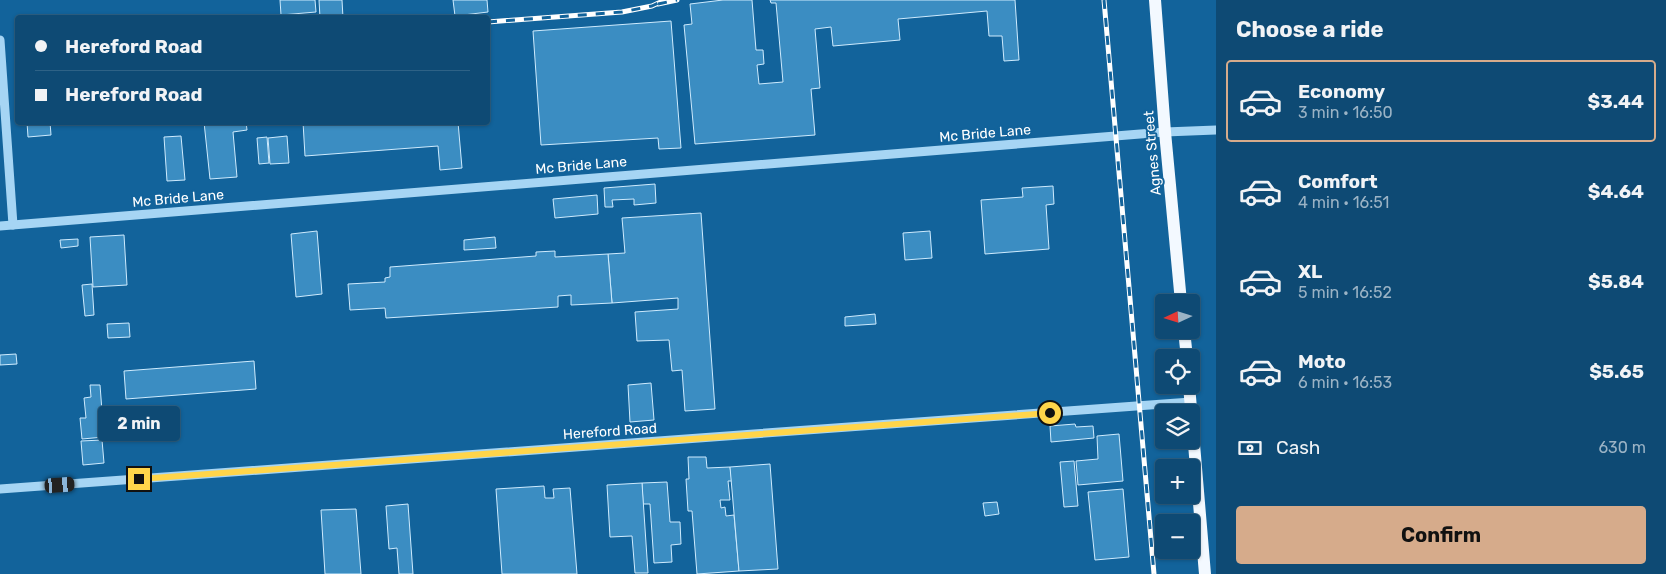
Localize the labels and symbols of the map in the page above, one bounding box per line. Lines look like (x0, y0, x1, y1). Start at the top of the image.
street label: Agnes Street (1140, 109, 1165, 196)
street label: Mc Bride Lane (939, 121, 1032, 146)
street label: Mc Bride Lane (535, 153, 628, 178)
street label: Mc Bride Lane (132, 186, 225, 211)
north arrow (1155, 294, 1200, 339)
route start (1039, 402, 1061, 424)
callout: 2 min (98, 406, 180, 442)
street label: Hereford Road (562, 420, 658, 443)
route end (128, 468, 150, 490)
car (44, 476, 75, 494)

